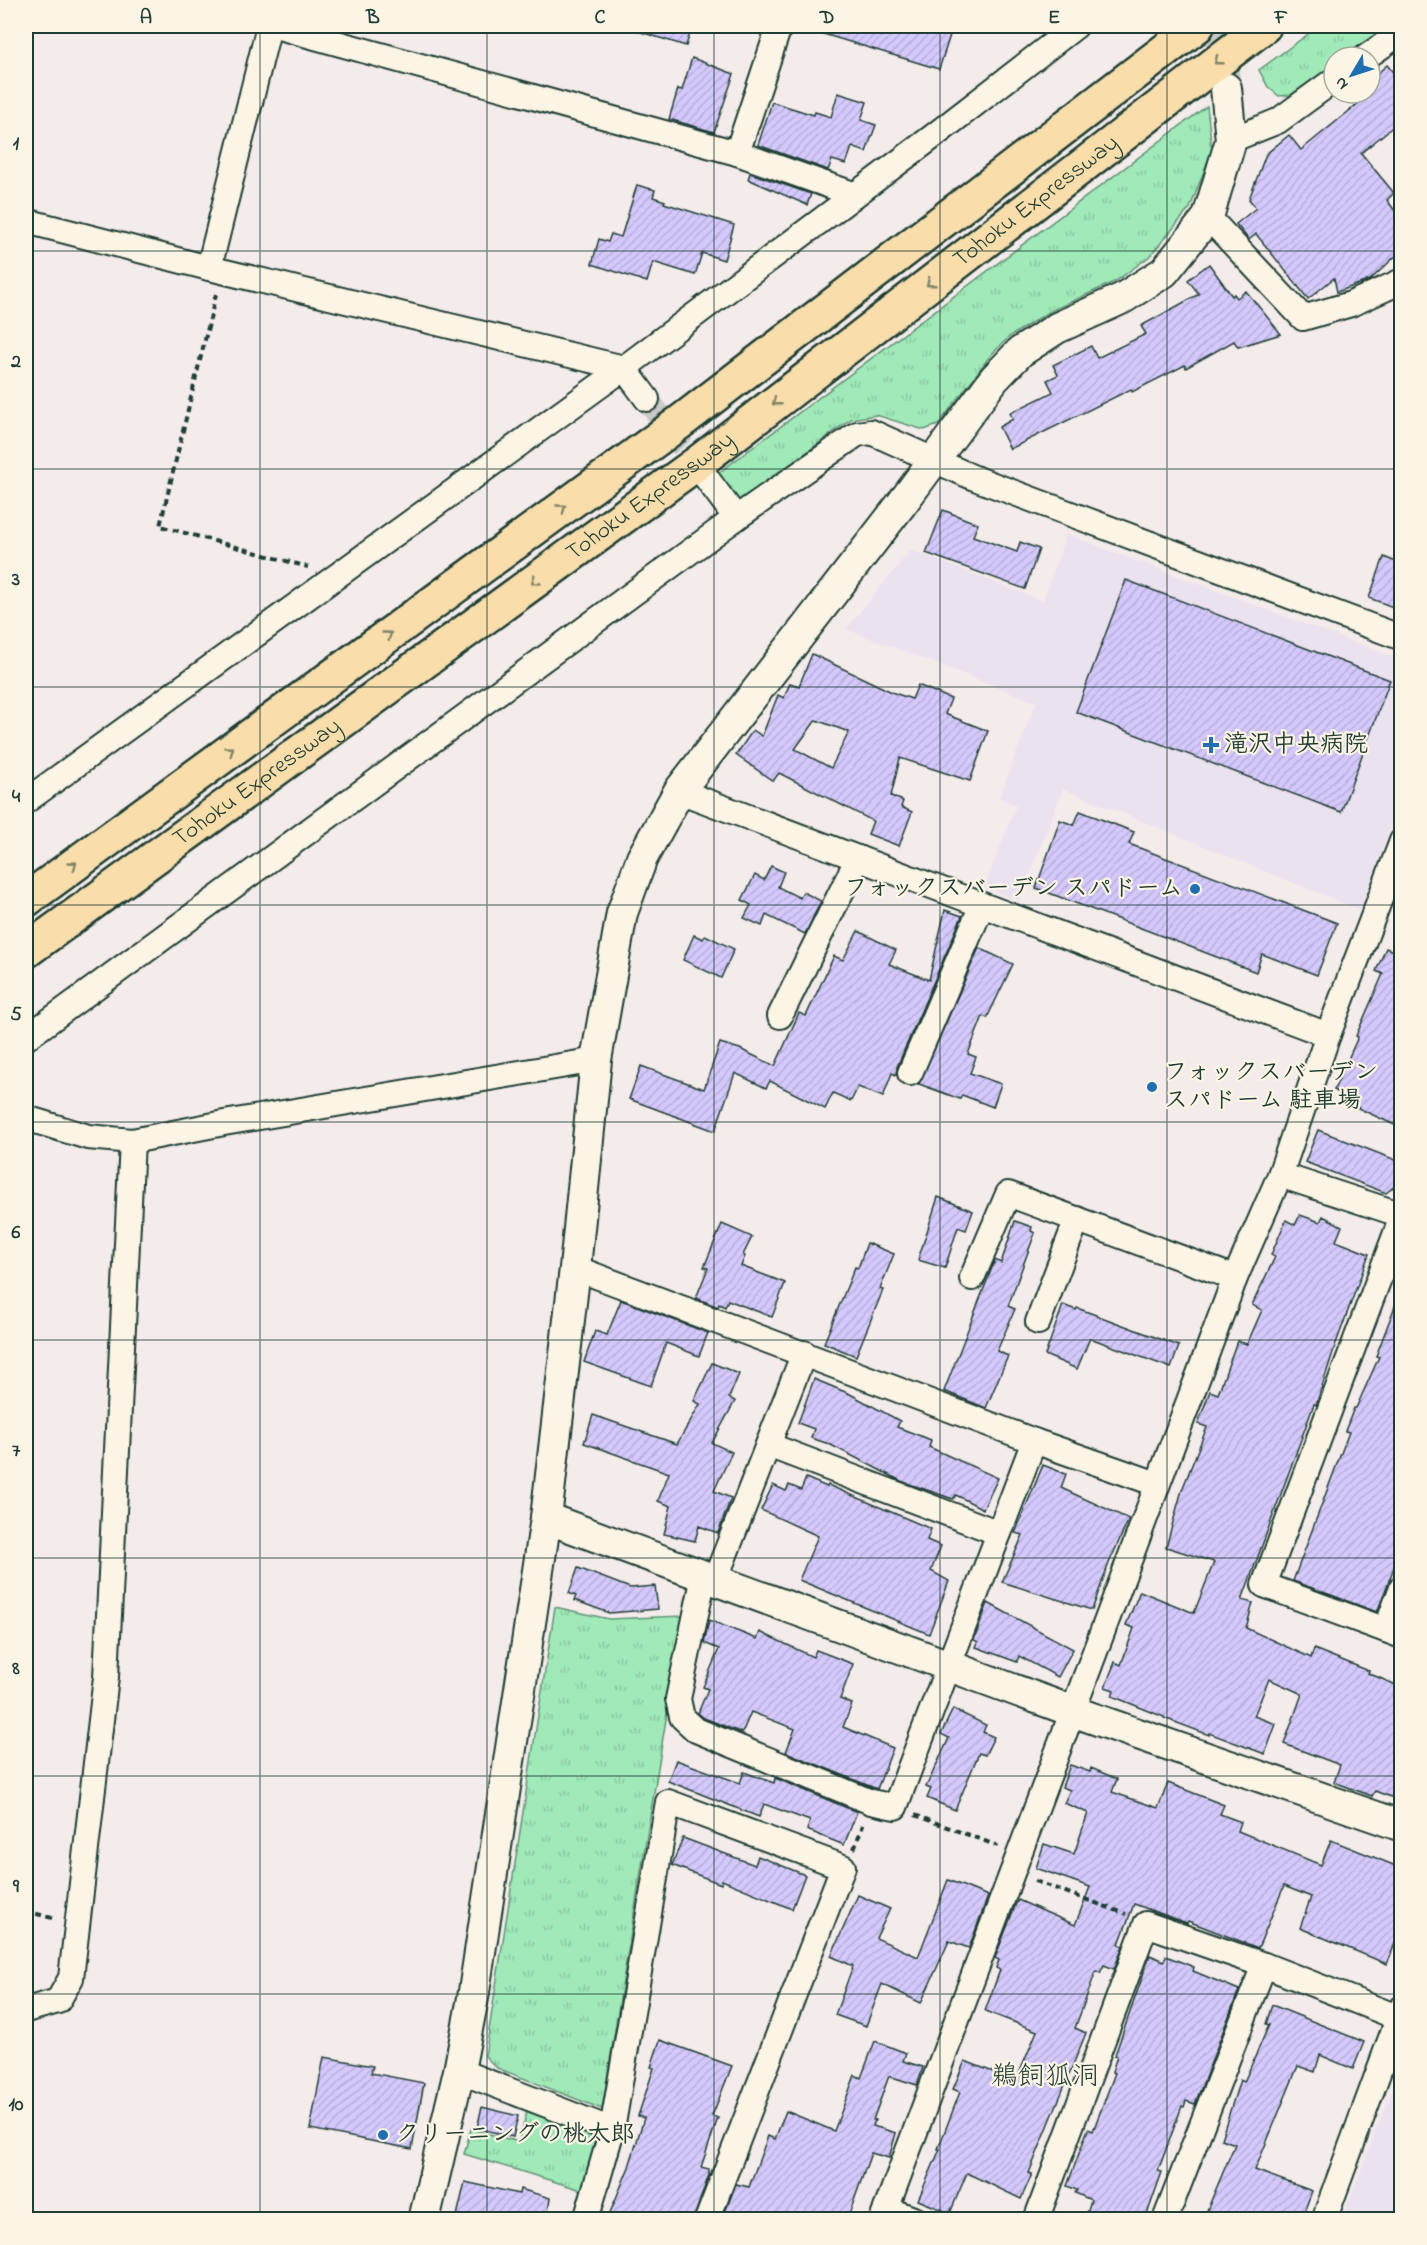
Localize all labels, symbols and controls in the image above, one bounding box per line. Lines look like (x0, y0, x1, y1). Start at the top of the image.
text: A (140, 4, 152, 33)
text: B (365, 4, 380, 33)
text: C (595, 4, 606, 33)
text: D (819, 4, 834, 33)
text: E (1048, 4, 1060, 33)
text: F (1274, 4, 1288, 33)
north arrow (1322, 45, 1382, 105)
one-way arrow (1213, 54, 1224, 65)
text: N (1329, 71, 1355, 95)
street label: Tohoku Expressway (946, 126, 1127, 277)
text: 1 (13, 130, 20, 159)
one-way arrow (926, 276, 937, 287)
text: 2 (10, 348, 21, 377)
one-way arrow (772, 395, 783, 406)
street label: Tohoku Expressway (559, 423, 742, 570)
one-way arrow (556, 504, 567, 515)
text: 3 (11, 566, 20, 595)
one-way arrow (530, 573, 541, 584)
one-way arrow (381, 632, 392, 643)
street label: Tohoku Expressway (166, 710, 350, 856)
place label: 滝沢中央病院 (1224, 728, 1368, 763)
marker: 滝沢中央病院 (1202, 736, 1220, 754)
one-way arrow (224, 747, 235, 758)
text: 4 (12, 783, 21, 812)
one-way arrow (66, 862, 77, 873)
place label: フォックスバーデン スパドーム (844, 872, 1183, 907)
marker: フォックスバーデン スパドーム (1188, 882, 1202, 896)
text: 5 (10, 1001, 22, 1030)
place label: フォックスバーデン スパドーム 駐車場 (1164, 1056, 1378, 1119)
marker: フォックスバーデン スパドーム 駐車場 (1145, 1080, 1159, 1094)
text: 6 (12, 1219, 21, 1248)
text: 7 (12, 1437, 21, 1466)
text: 8 (11, 1655, 20, 1684)
text: 9 (12, 1873, 20, 1902)
district label: 鵜飼狐洞 (991, 2058, 1099, 2097)
text: 10 (9, 2091, 24, 2120)
place label: クリーニングの桃太郎 (395, 2118, 635, 2153)
marker: クリーニングの桃太郎 (376, 2128, 390, 2142)

